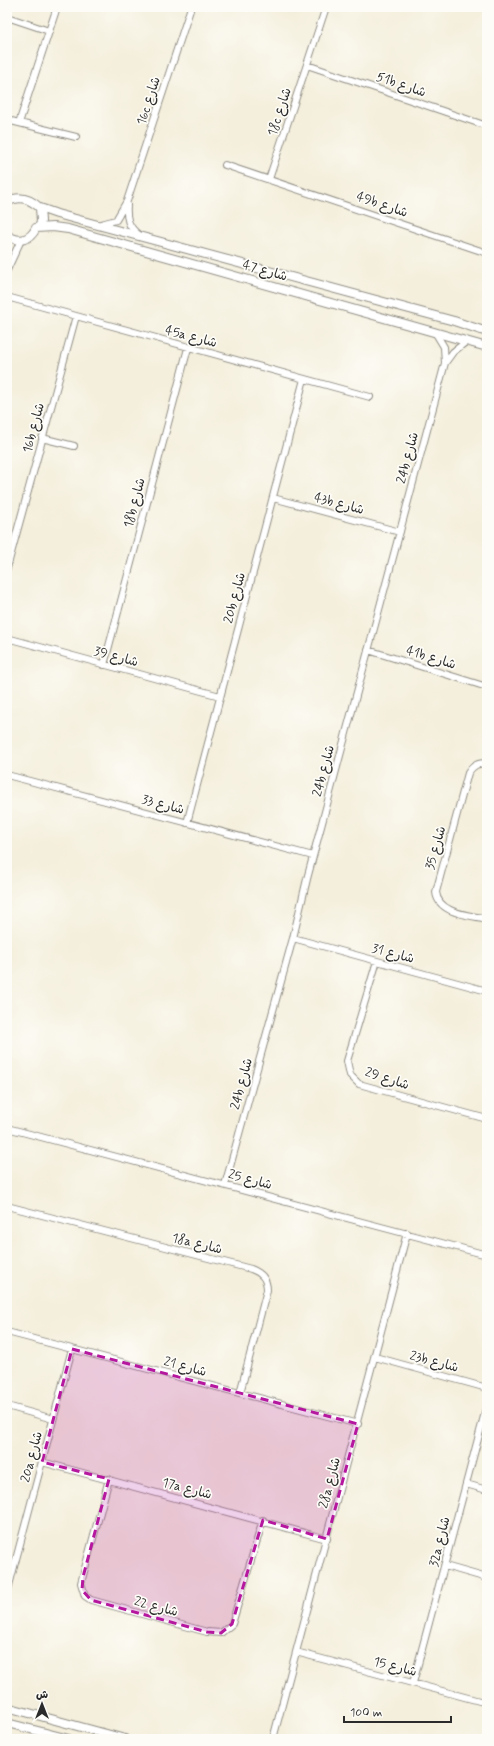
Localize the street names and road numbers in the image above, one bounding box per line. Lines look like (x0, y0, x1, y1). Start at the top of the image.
street label: 51b شارع (374, 69, 428, 101)
street label: 16c شارع (133, 75, 165, 127)
street label: 18c شارع (264, 86, 296, 138)
street label: 49b شارع (354, 188, 410, 222)
street label: شارع 47 (241, 257, 289, 285)
street label: 45a شارع (163, 322, 219, 352)
street label: 16b شارع (19, 401, 49, 455)
street label: 24b شارع (393, 431, 423, 485)
street label: 18b شارع (120, 476, 150, 530)
street label: 43b شارع (312, 489, 366, 519)
street label: 20b شارع (220, 571, 250, 625)
street label: 41b شارع (404, 642, 458, 674)
street label: شارع 39 (92, 643, 140, 671)
street label: 24b شارع (309, 744, 339, 798)
street label: شارع 33 (140, 791, 186, 819)
street label: شارع 35 (422, 824, 450, 872)
street label: شارع 31 (370, 940, 416, 968)
street label: 24b شارع (227, 1057, 257, 1111)
street label: شارع 29 (363, 1064, 411, 1094)
street label: شارع 25 (226, 1166, 274, 1194)
street label: 18a شارع (170, 1230, 224, 1258)
street label: 23b شارع (408, 1347, 460, 1377)
street label: شارع 21 (162, 1353, 208, 1381)
street label: 20a شارع (17, 1430, 47, 1484)
street label: 28a شارع (315, 1456, 345, 1510)
street label: 17a شارع (160, 1474, 214, 1504)
street label: 32a شارع (426, 1515, 454, 1569)
street label: شارع 22 (132, 1593, 180, 1621)
street label: شارع 15 (371, 1653, 419, 1681)

